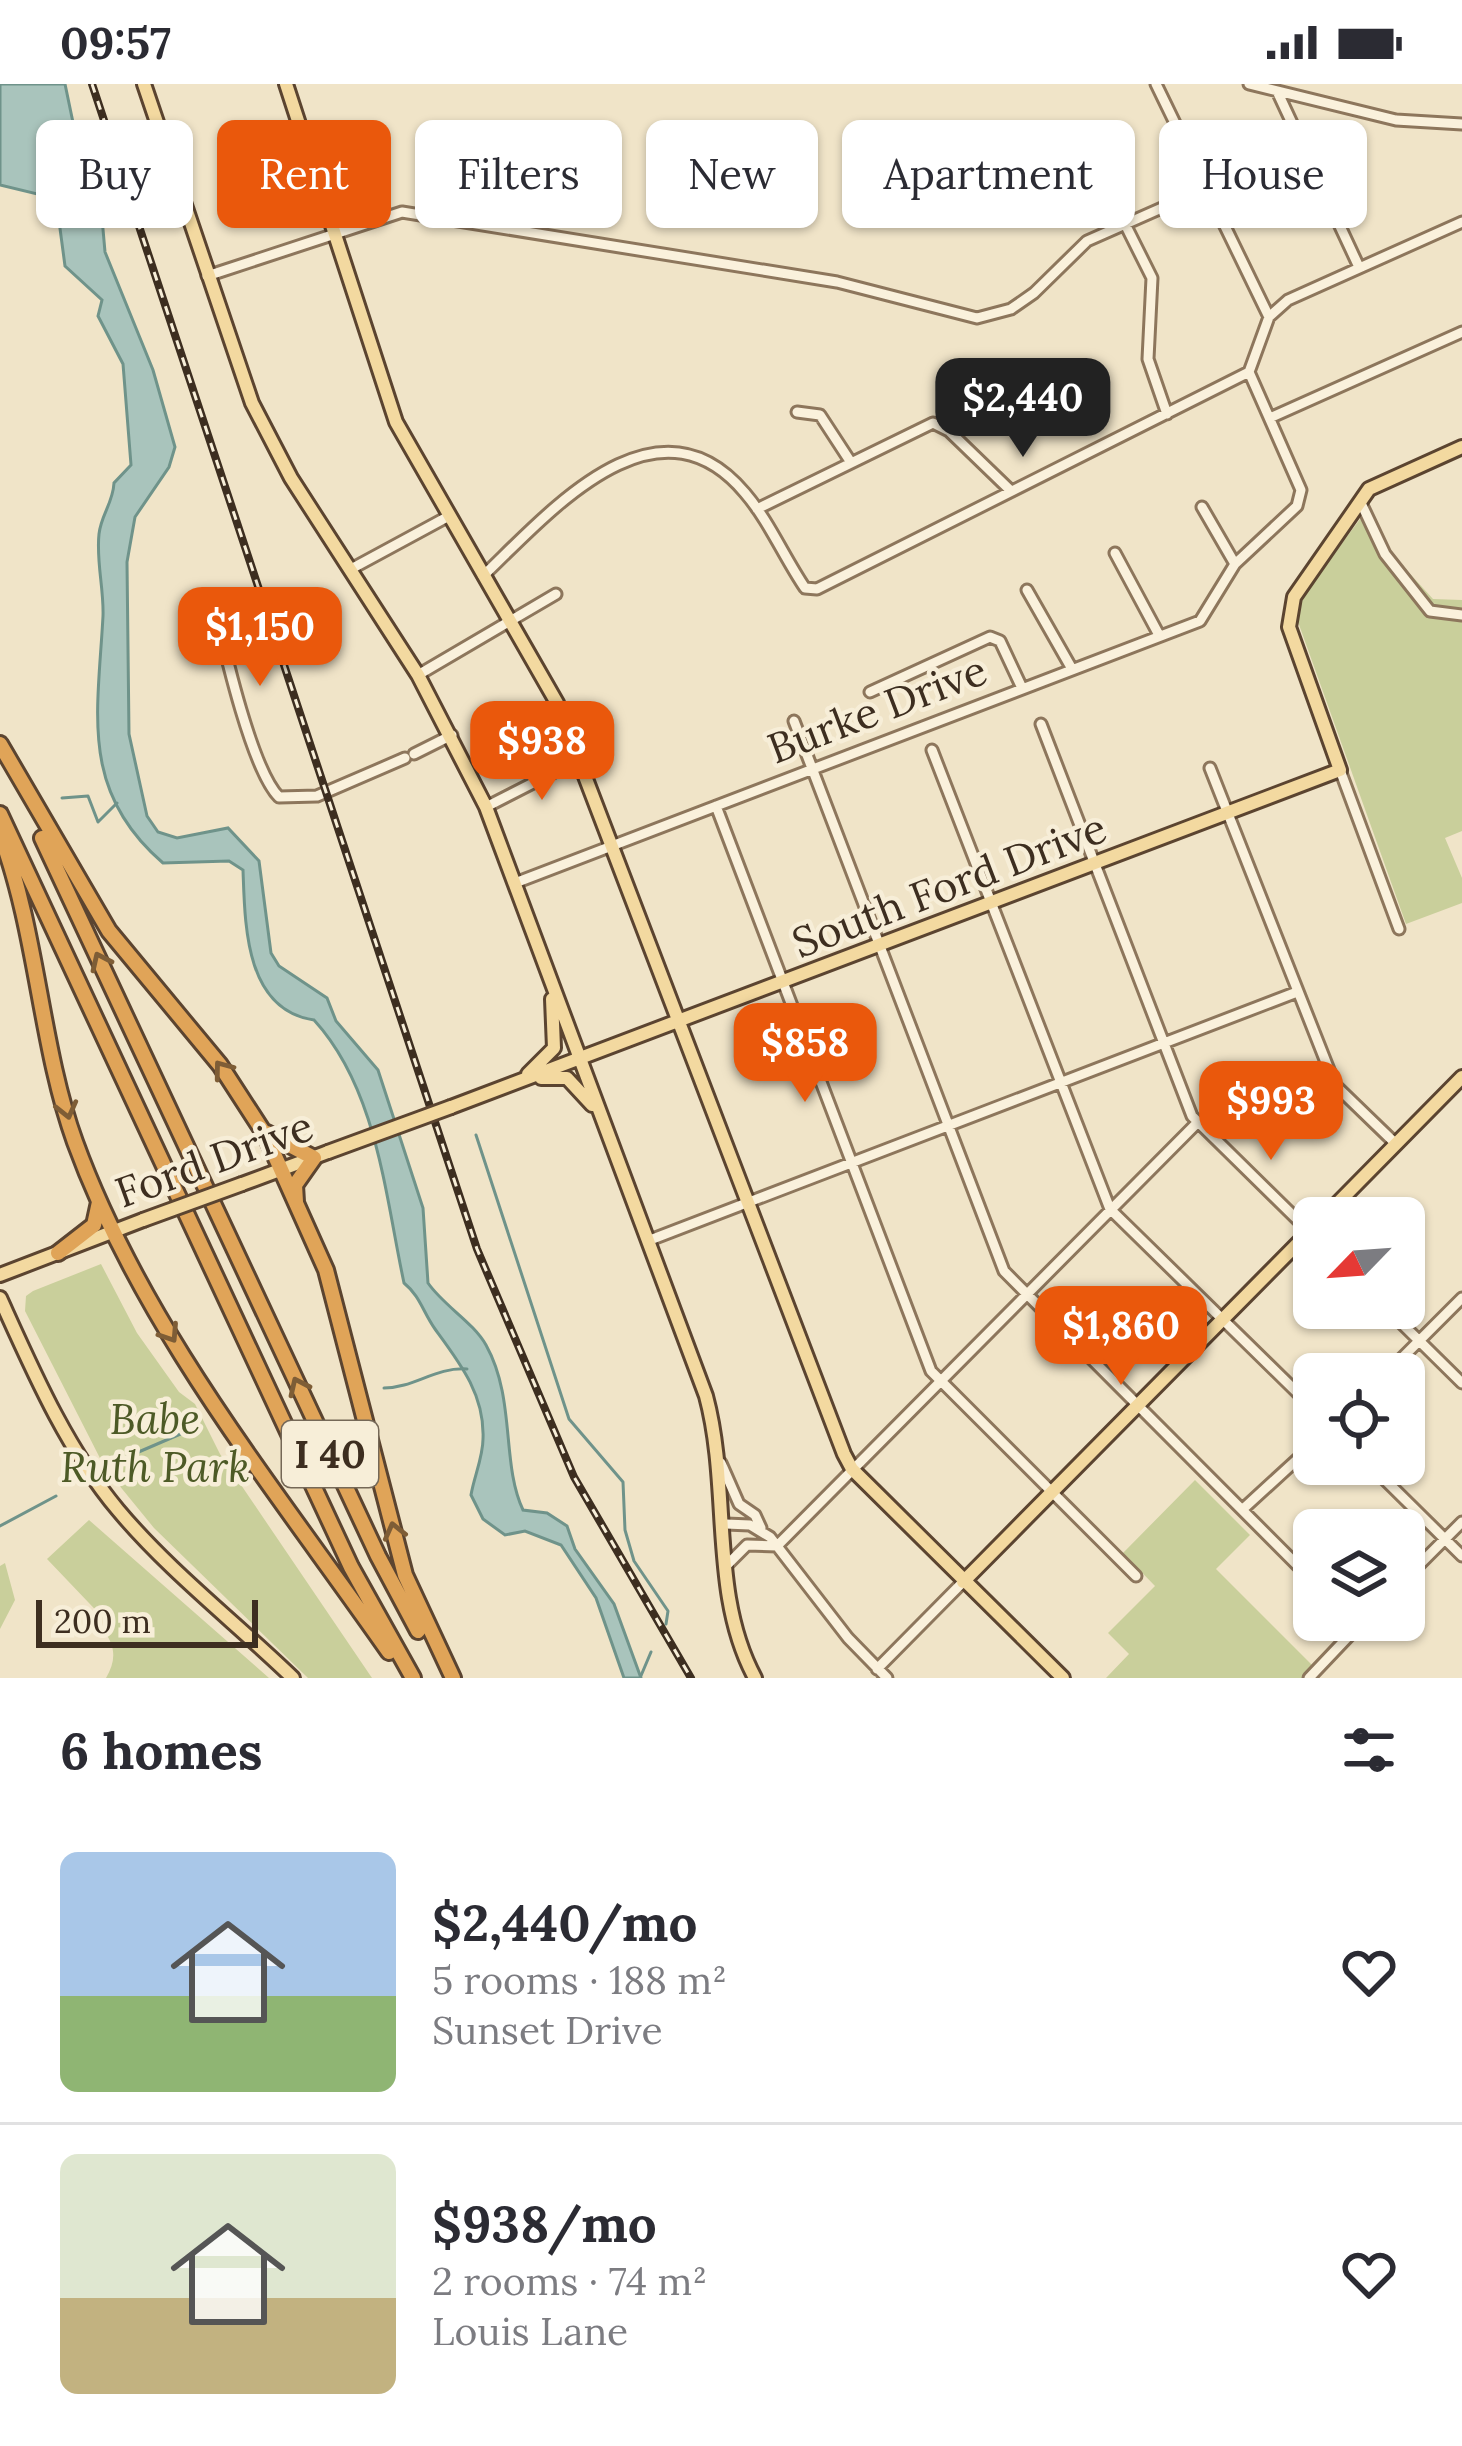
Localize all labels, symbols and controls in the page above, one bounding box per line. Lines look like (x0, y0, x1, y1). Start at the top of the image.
text: 09:57 (60, 14, 171, 71)
chip: Buy (36, 120, 193, 228)
chip: Rent (217, 120, 391, 228)
chip: Filters (415, 120, 622, 228)
chip: New (646, 120, 818, 228)
chip: Apartment (842, 120, 1135, 228)
chip: House (1159, 120, 1367, 228)
pin: $2,440 (925, 358, 1121, 460)
text: $2,440 (962, 372, 1084, 422)
pin: $1,150 (162, 587, 358, 689)
text: $1,150 (205, 601, 315, 651)
street label: Burke Drive (760, 643, 994, 775)
pin: $938 (471, 701, 613, 803)
text: $938 (497, 715, 587, 765)
street label: South Ford Drive (784, 800, 1114, 970)
one-way arrow (90, 952, 114, 973)
pin: $858 (734, 1003, 876, 1105)
text: $858 (761, 1017, 849, 1067)
one-way arrow (215, 1060, 236, 1082)
pin: $993 (1200, 1061, 1342, 1163)
text: $993 (1226, 1075, 1316, 1125)
street label: Ford Drive (108, 1098, 320, 1220)
one-way arrow (53, 1099, 78, 1119)
north arrow (1293, 1197, 1425, 1329)
map controls (1293, 1197, 1425, 1641)
pin: $1,860 (1023, 1286, 1219, 1388)
text: $1,860 (1062, 1300, 1180, 1350)
one-way arrow (156, 1320, 178, 1342)
button: locate (1293, 1353, 1425, 1485)
one-way arrow (289, 1377, 312, 1398)
park label: Babe Ruth Park (60, 1392, 250, 1494)
road number: I 40 (282, 1421, 378, 1487)
button: layers (1293, 1509, 1425, 1641)
one-way arrow (383, 1521, 408, 1542)
scale bar (36, 1594, 258, 1647)
text: 200 m (54, 1600, 151, 1642)
icon: filters (1336, 1717, 1402, 1783)
text: 6 homes (60, 1718, 262, 1783)
text: $2,440/mo (432, 1890, 697, 1955)
icon: home (156, 1900, 300, 2044)
icon: heart (1336, 1939, 1402, 2005)
text: 5 rooms · 188 m² (432, 1955, 727, 2005)
text: Sunset Drive (432, 2005, 663, 2055)
text: $938/mo (432, 2191, 657, 2256)
icon: home (156, 2202, 300, 2346)
icon: heart (1336, 2241, 1402, 2307)
text: 2 rooms · 74 m² (432, 2256, 707, 2306)
text: Louis Lane (432, 2306, 628, 2356)

